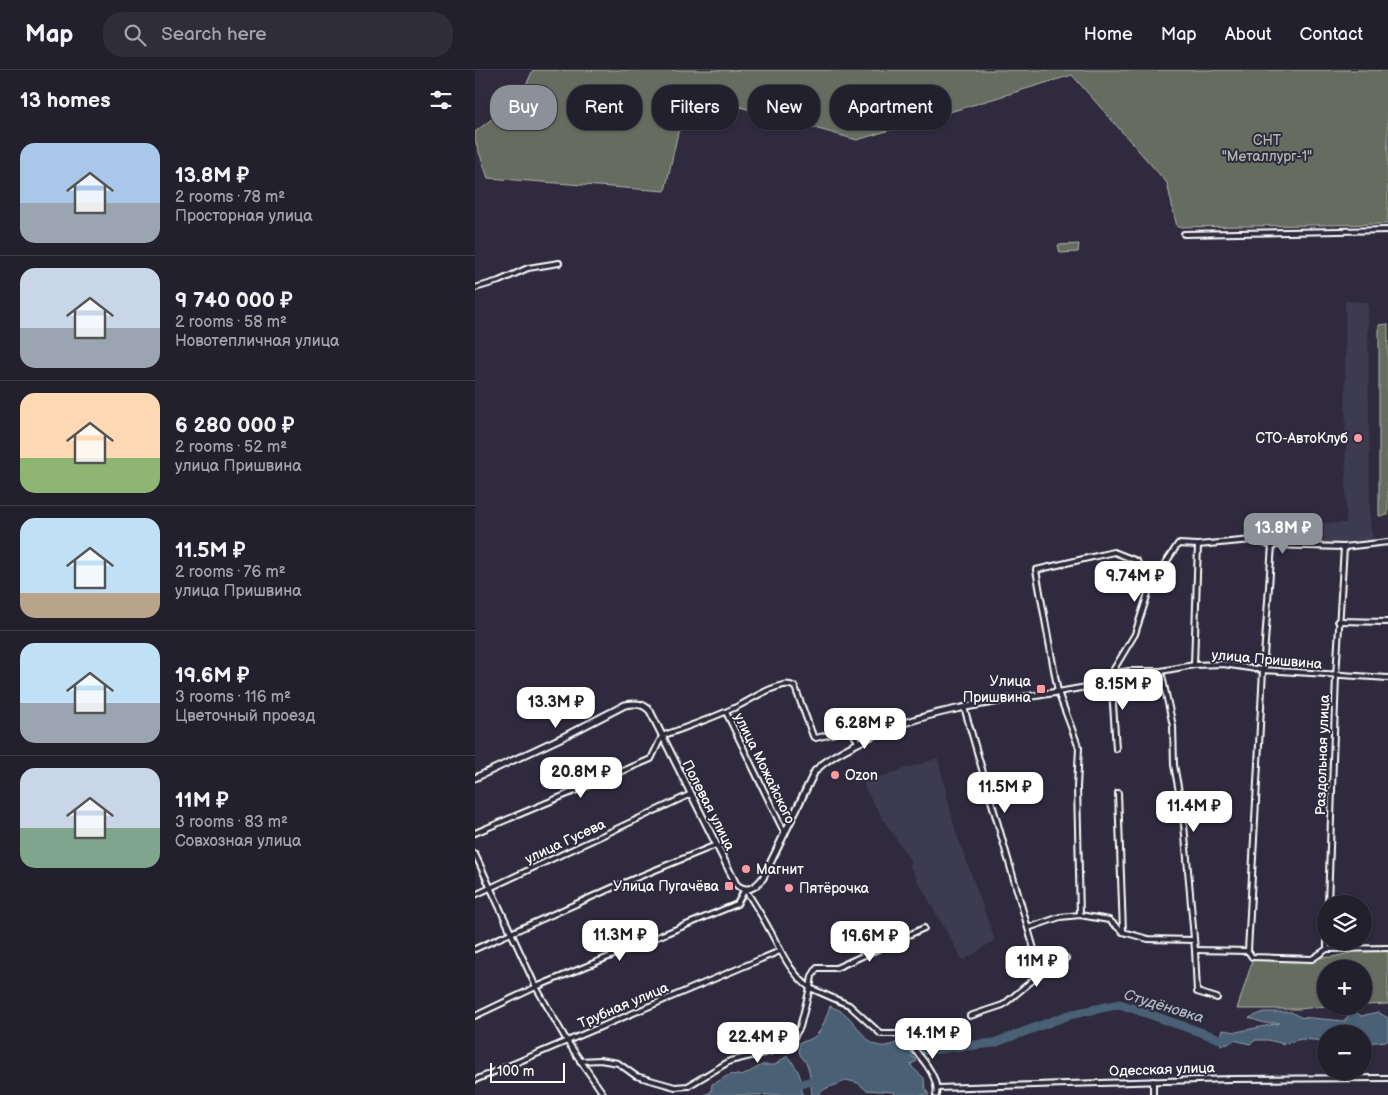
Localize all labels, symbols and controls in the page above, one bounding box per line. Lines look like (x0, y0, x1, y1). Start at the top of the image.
search box (103, 12, 453, 57)
text: Map (25, 20, 73, 49)
icon: search (121, 21, 149, 49)
text: Search here (161, 23, 267, 46)
text: Home (1084, 24, 1133, 45)
text: Map (1161, 24, 1197, 45)
text: About (1225, 24, 1272, 45)
text: Contact (1300, 24, 1363, 45)
chip: Buy (490, 85, 557, 130)
chip: Rent (567, 85, 642, 130)
chip: Filters (652, 85, 738, 130)
chip: New (748, 85, 820, 130)
chip: Apartment (830, 85, 951, 130)
icon: filters (427, 86, 455, 114)
text: 13 homes (20, 88, 111, 113)
park label: СНТ "Металлург-1" (1222, 132, 1312, 165)
icon: home (60, 163, 120, 223)
text: 13.8M ₽ (175, 163, 249, 188)
text: 2 rooms · 78 m² (175, 188, 285, 207)
text: Просторная улица (175, 207, 313, 226)
icon: home (60, 288, 120, 348)
text: 9 740 000 ₽ (175, 288, 293, 313)
text: 2 rooms · 58 m² (175, 313, 287, 332)
text: Новотепличная улица (175, 332, 340, 351)
icon: home (60, 413, 120, 473)
text: 6 280 000 ₽ (175, 413, 295, 438)
place label: СТО-АвтоКлуб (1255, 430, 1348, 447)
marker: СТО-АвтоКлуб (1352, 432, 1364, 444)
text: 2 rooms · 52 m² (175, 438, 287, 457)
text: улица Пришвина (175, 457, 302, 476)
pin: 13.8M ₽ (1237, 512, 1329, 555)
text: 13.8M ₽ (1255, 519, 1311, 538)
icon: home (60, 538, 120, 598)
text: 11.5M ₽ (175, 538, 245, 563)
pin: 9.74M ₽ (1089, 560, 1181, 603)
text: 2 rooms · 76 m² (175, 563, 286, 582)
text: 9.74M ₽ (1106, 567, 1164, 586)
text: улица Пришвина (175, 582, 302, 601)
street label: улица Пришвина (1211, 646, 1324, 673)
icon: home (60, 663, 120, 723)
text: 19.6M ₽ (175, 663, 250, 688)
pin: 8.15M ₽ (1077, 668, 1169, 711)
place label: Улица Пришвина (963, 673, 1032, 706)
text: 8.15M ₽ (1095, 675, 1151, 694)
marker: Улица Пришвина (1035, 683, 1047, 695)
pin: 13.3M ₽ (510, 686, 602, 729)
text: 3 rooms · 116 m² (175, 688, 291, 707)
text: 13.3M ₽ (528, 693, 584, 712)
street label: Раздольная улица (1312, 694, 1333, 816)
text: Цветочный проезд (175, 707, 315, 726)
pin: 6.28M ₽ (819, 708, 911, 750)
street label: улица Можайского (730, 710, 799, 826)
text: 6.28M ₽ (835, 714, 895, 733)
pin: 20.8M ₽ (535, 756, 627, 799)
street label: Полевая улица (678, 757, 739, 854)
text: 20.8M ₽ (551, 763, 611, 782)
place label: Ozon (845, 767, 878, 784)
marker: Ozon (829, 769, 841, 781)
pin: 11.5M ₽ (959, 772, 1051, 814)
text: 11.5M ₽ (978, 778, 1032, 797)
icon: home (60, 788, 120, 848)
text: 11M ₽ (175, 788, 229, 813)
pin: 11.4M ₽ (1148, 790, 1240, 833)
text: 11.4M ₽ (1167, 797, 1221, 816)
text: 3 rooms · 83 m² (175, 813, 288, 832)
street label: улица Гусева (522, 815, 609, 868)
text: Совхозная улица (175, 832, 302, 851)
place label: Магнит (756, 861, 804, 878)
marker: Магнит (740, 863, 752, 875)
place label: Улица Пугачёва (613, 878, 720, 895)
marker: Улица Пугачёва (723, 880, 735, 892)
place label: Пятёрочка (799, 880, 870, 897)
marker: Пятёрочка (783, 882, 795, 894)
map controls (1317, 895, 1372, 1080)
button: layers (1317, 895, 1372, 950)
pin: 11.3M ₽ (574, 920, 666, 962)
pin: 19.6M ₽ (824, 920, 916, 963)
text: 11.3M ₽ (593, 926, 647, 945)
text: 19.6M ₽ (842, 927, 898, 946)
pin: 11M ₽ (1002, 946, 1072, 988)
text: 11M ₽ (1017, 952, 1057, 971)
button: + (1317, 960, 1372, 1015)
street label: Трубная улица (575, 978, 672, 1032)
water label: Студёновка (1122, 985, 1206, 1028)
pin: 14.1M ₽ (887, 1018, 979, 1060)
pin: 22.4M ₽ (712, 1022, 804, 1064)
text: 14.1M ₽ (906, 1024, 960, 1043)
button: − (1317, 1025, 1372, 1080)
text: 22.4M ₽ (728, 1028, 788, 1047)
street label: Одесская улица (1109, 1059, 1216, 1080)
scale bar (490, 1060, 565, 1083)
text: 100 m (497, 1063, 534, 1080)

